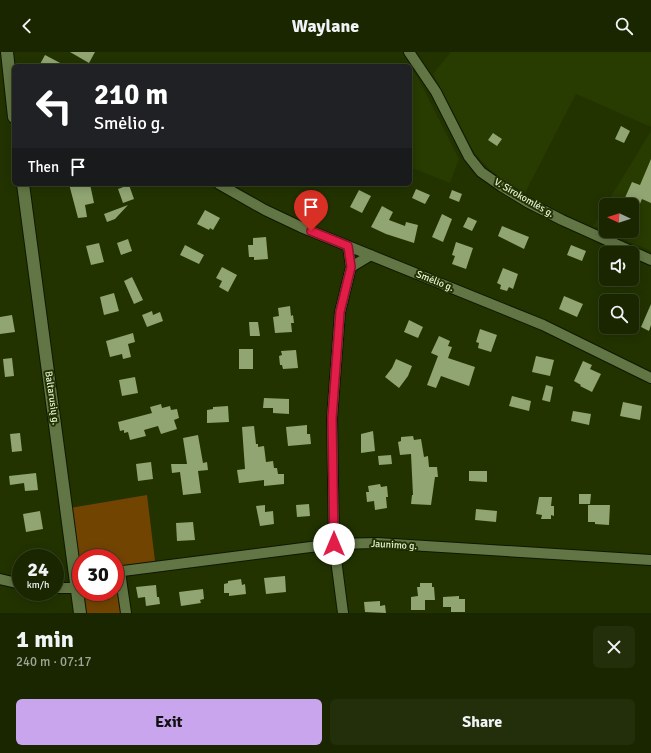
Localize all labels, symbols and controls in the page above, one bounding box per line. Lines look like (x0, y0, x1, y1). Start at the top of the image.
icon: back (16, 15, 38, 37)
text: Waylane (292, 15, 359, 37)
icon: search (613, 15, 635, 37)
text: 210 m (94, 78, 168, 112)
icon: left (28, 80, 80, 132)
text: Smėlio g. (94, 112, 165, 134)
icon: arrive (67, 156, 89, 178)
text: Then (28, 158, 59, 176)
street label: V. Sirokomlės g. (492, 176, 556, 220)
pin (294, 190, 328, 231)
icon: arrive (300, 196, 322, 218)
north arrow (599, 198, 639, 238)
map controls (599, 198, 639, 334)
button: sound (599, 246, 639, 286)
street label: Smėlio g. (414, 268, 456, 294)
button: search (599, 294, 639, 334)
street label: Baltarusių g. (42, 370, 62, 426)
position arrow (313, 523, 355, 565)
street label: Jaunimo g. (371, 538, 418, 552)
speed limit sign: 30 (72, 549, 124, 601)
text: 24 (27, 557, 49, 582)
text: km/h (27, 579, 49, 591)
text: 1 min (16, 624, 74, 654)
button: close (593, 626, 635, 668)
text: 240 m · 07:17 (16, 654, 92, 670)
button: Exit (16, 699, 322, 745)
button: Share (330, 699, 635, 745)

